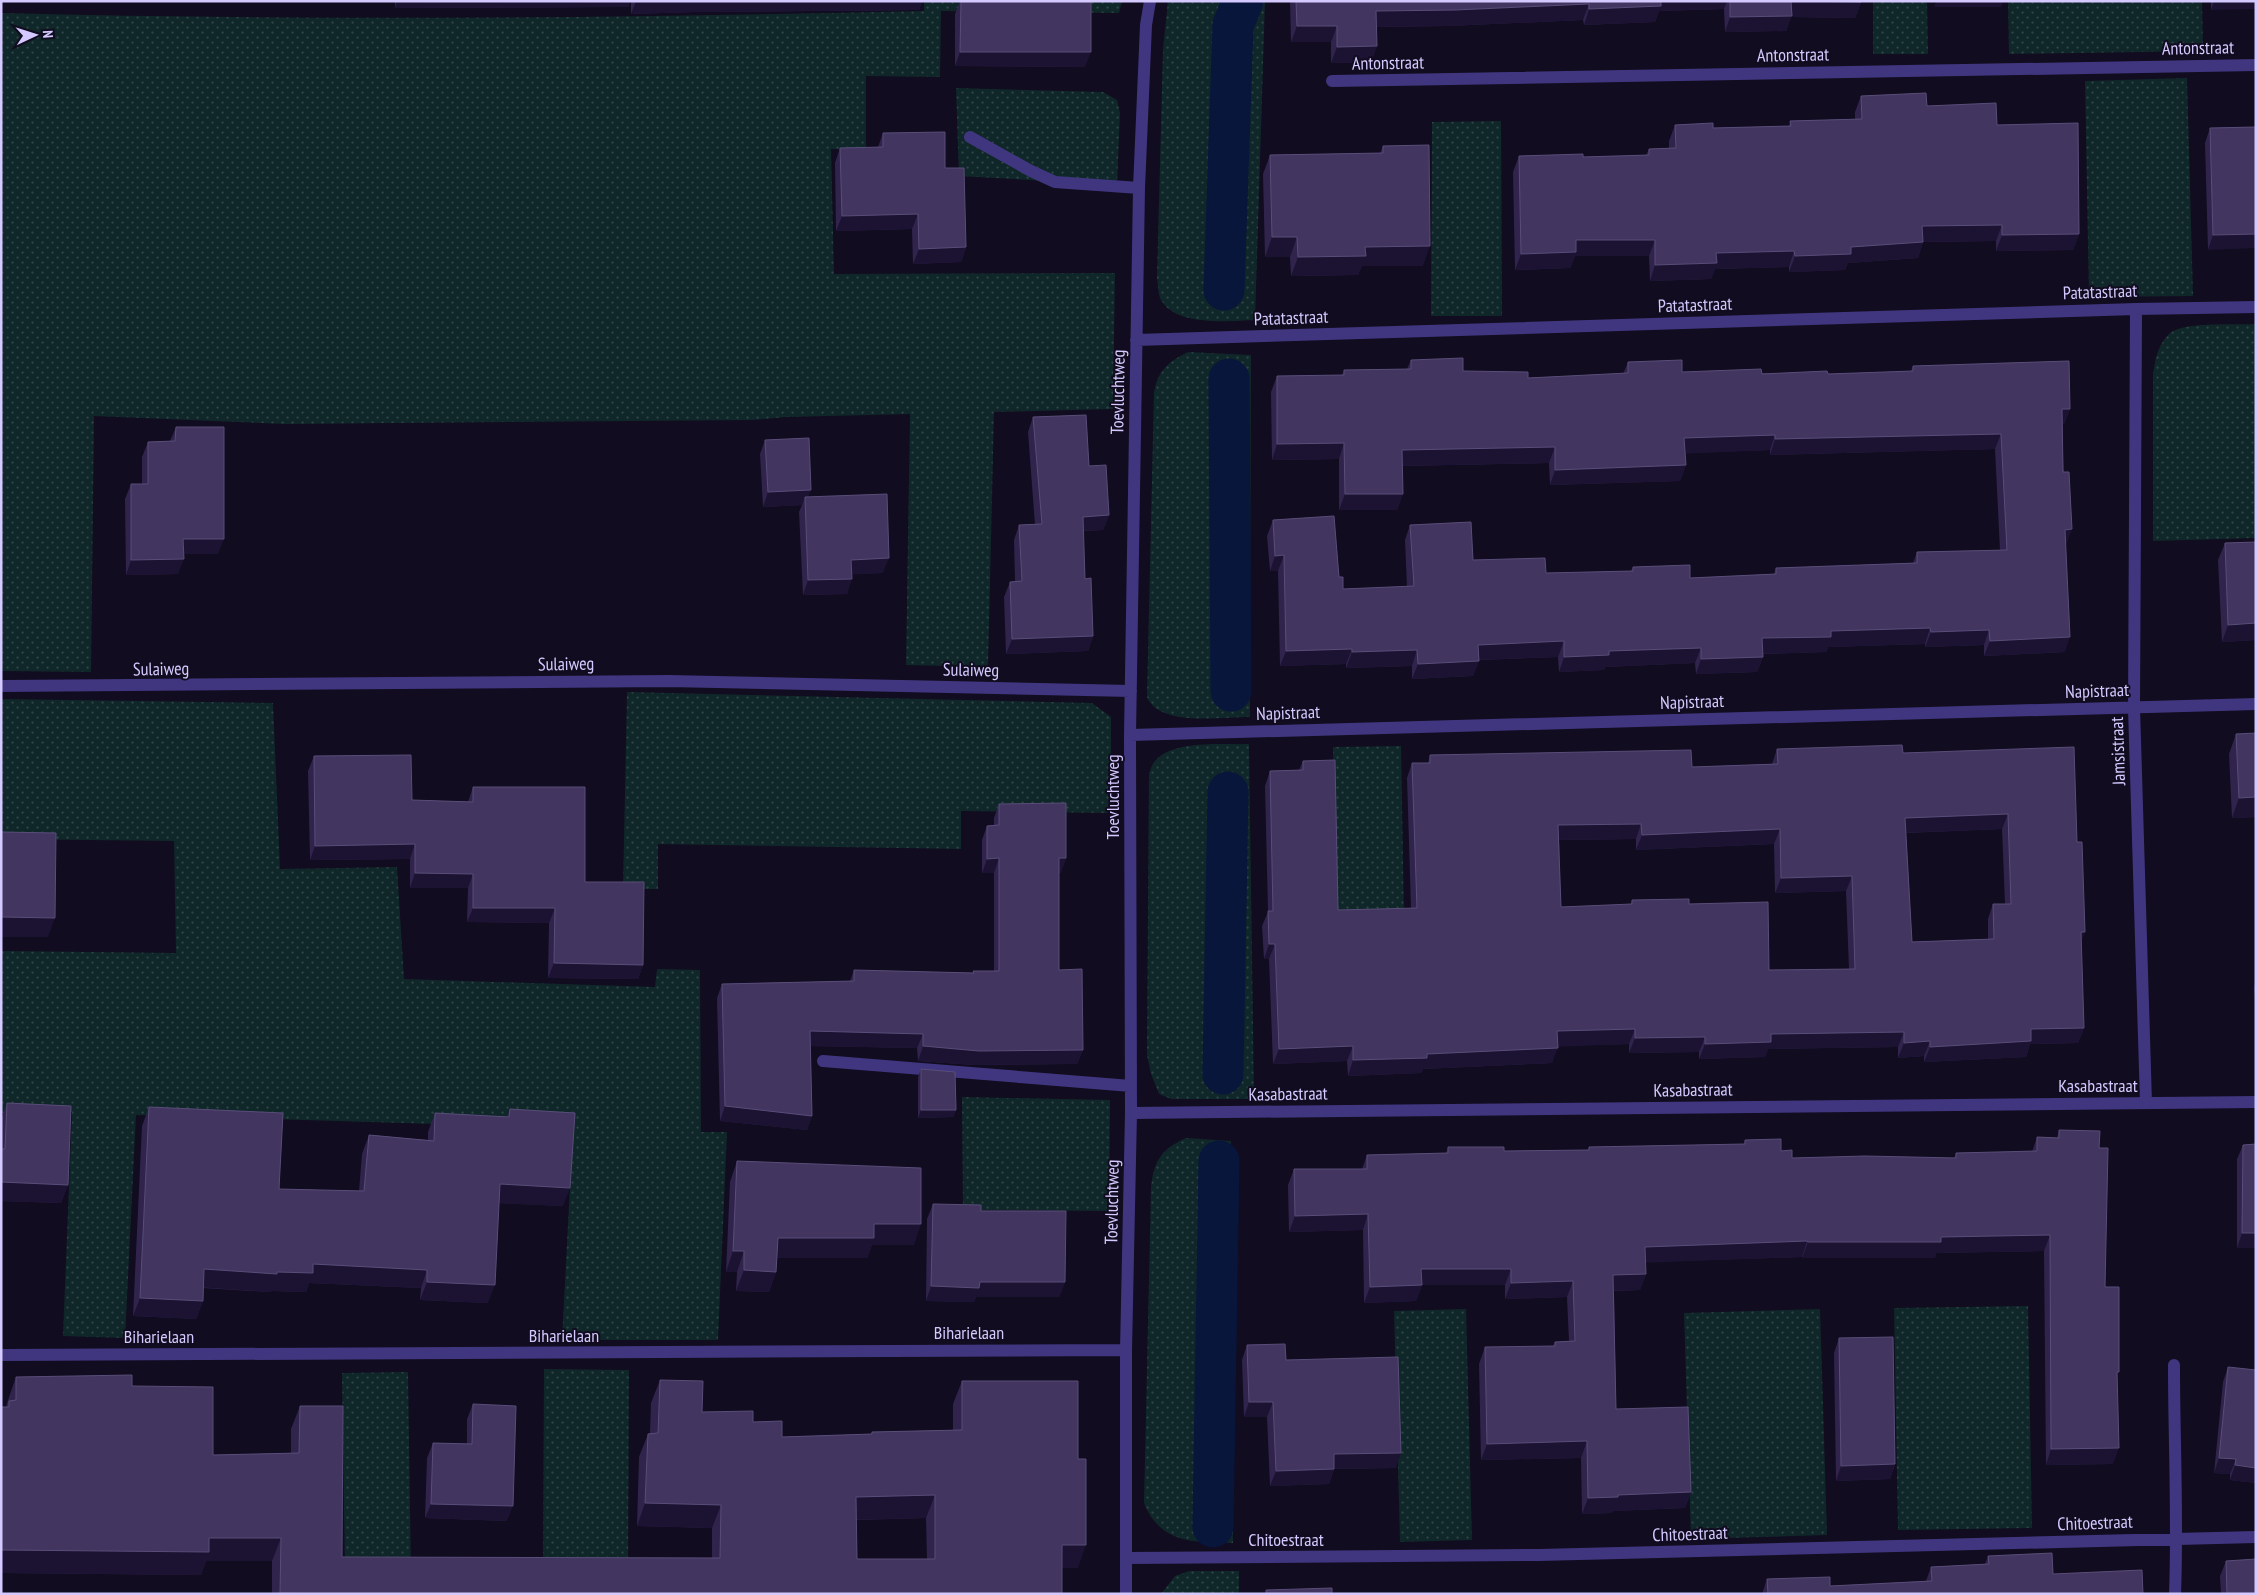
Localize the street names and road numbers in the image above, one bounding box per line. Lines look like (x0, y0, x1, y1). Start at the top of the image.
street label: Antonstraat (2162, 35, 2234, 60)
street label: Antonstraat (1757, 42, 1829, 67)
street label: Antonstraat (1352, 50, 1424, 75)
street label: Patatastraat (2062, 279, 2138, 304)
street label: Patatastraat (1657, 292, 1733, 317)
street label: Patatastraat (1253, 305, 1329, 330)
street label: Toevluchtweg (1105, 349, 1130, 435)
street label: Sulaiweg (538, 652, 594, 675)
street label: Sulaiweg (133, 657, 189, 680)
street label: Sulaiweg (943, 658, 999, 681)
street label: Napistraat (2065, 678, 2129, 703)
street label: Napistraat (1660, 689, 1724, 714)
street label: Napistraat (1256, 700, 1320, 725)
street label: Jamsistraat (2105, 716, 2130, 787)
street label: Toevluchtweg (1101, 755, 1124, 839)
street label: Kasabastraat (2058, 1074, 2138, 1097)
street label: Kasabastraat (1653, 1077, 1733, 1102)
street label: Kasabastraat (1248, 1081, 1328, 1106)
street label: Toevluchtweg (1099, 1159, 1124, 1245)
street label: Biharielaan (934, 1321, 1004, 1344)
street label: Biharielaan (529, 1324, 599, 1347)
street label: Biharielaan (124, 1325, 194, 1348)
street label: Chitoestraat (2057, 1510, 2133, 1535)
street label: Chitoestraat (1652, 1521, 1728, 1546)
street label: Chitoestraat (1248, 1528, 1324, 1551)

